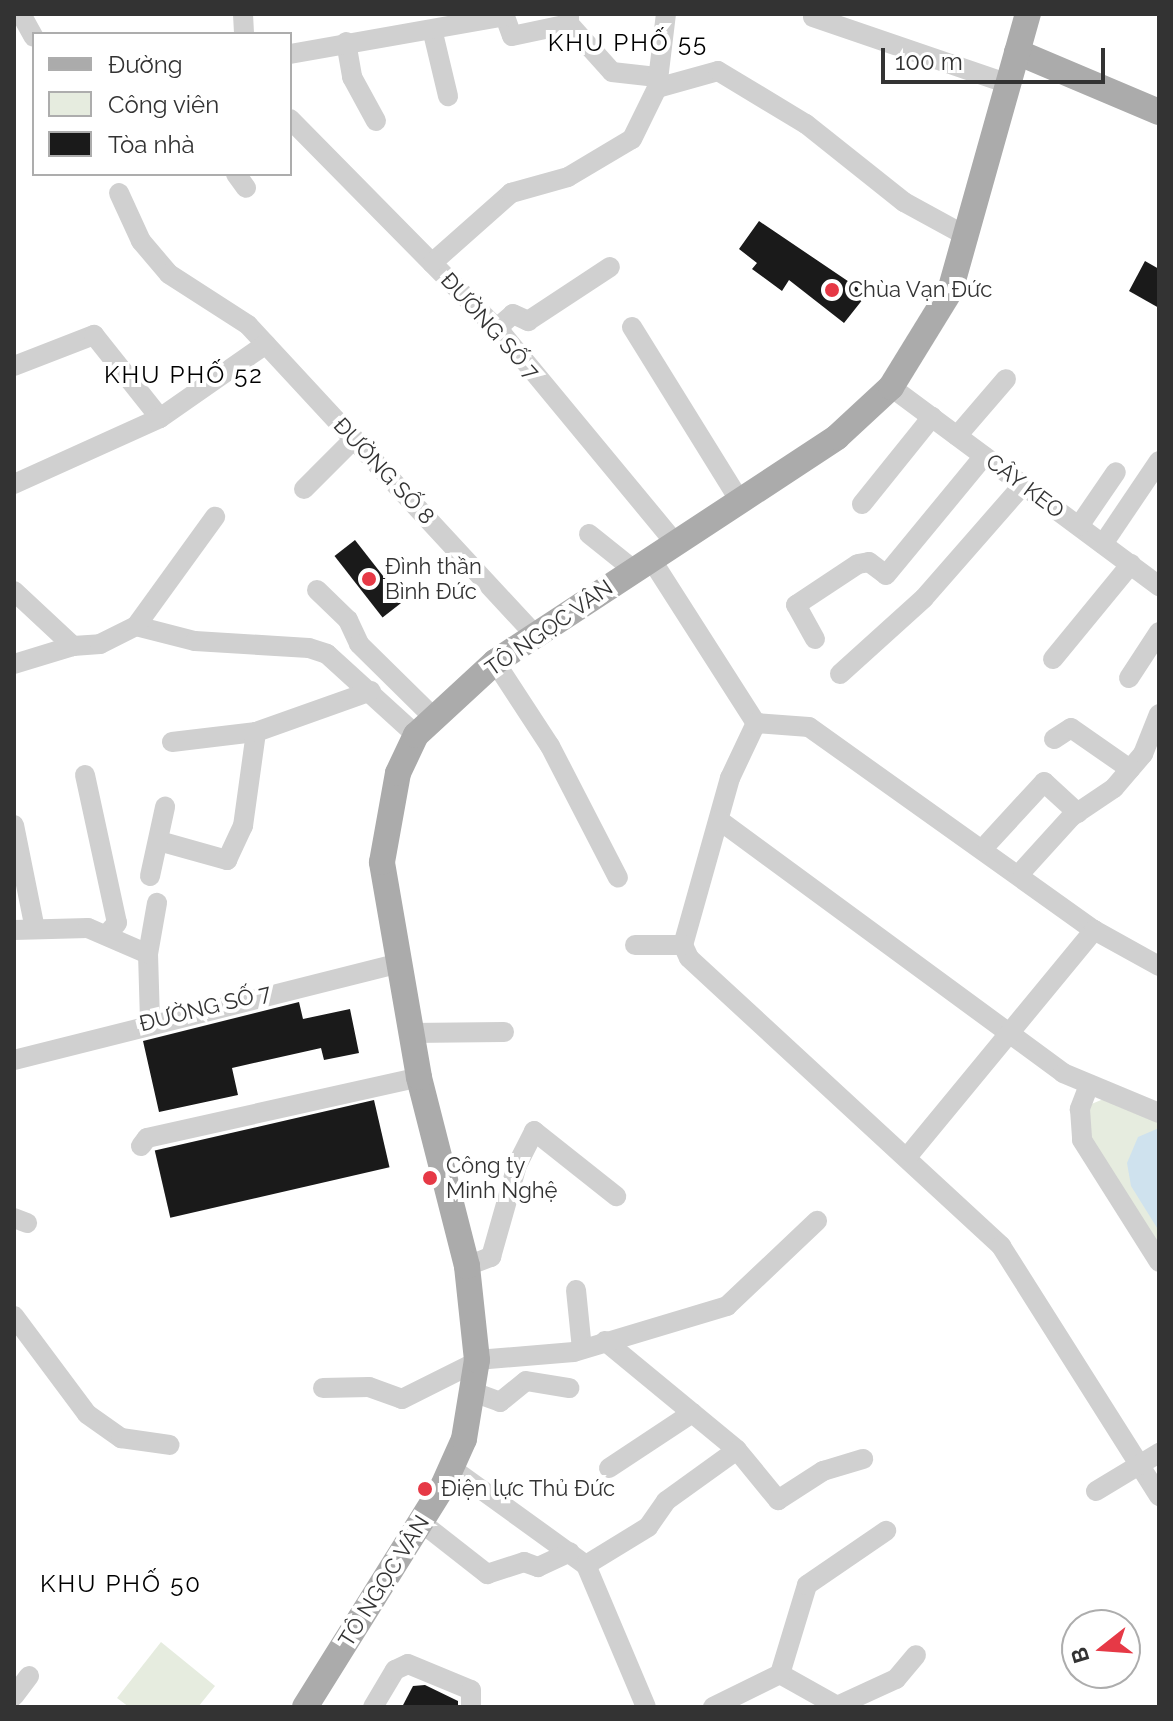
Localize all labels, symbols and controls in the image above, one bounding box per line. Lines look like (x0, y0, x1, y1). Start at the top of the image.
district label: KHU PHỐ 55 (548, 29, 708, 57)
legend (32, 32, 292, 176)
scale bar (885, 32, 1109, 82)
text: 100 m (895, 47, 963, 76)
text: Đường (108, 50, 183, 79)
text: Công viên (108, 90, 219, 119)
text: Tòa nhà (108, 130, 195, 159)
street label: ĐƯỜNG SỐ 7 (435, 267, 545, 385)
place label: Chùa Vạn Đức (848, 277, 993, 303)
marker: Chùa Vạn Đức (823, 281, 841, 299)
district label: KHU PHỐ 52 (104, 361, 264, 389)
street label: ĐƯỜNG SỐ 8 (328, 412, 440, 530)
street label: CÂY KEO (980, 448, 1070, 524)
place label: Đình thần Bình Đức (385, 553, 482, 604)
marker: Đình thần Bình Đức (360, 570, 378, 588)
street label: TÔ NGỌC VÂN (480, 574, 618, 682)
street label: ĐƯỜNG SỐ 7 (137, 979, 273, 1037)
place label: Công ty Minh Nghệ (446, 1152, 558, 1204)
marker: Công ty Minh Nghệ (421, 1169, 439, 1187)
place label: Điện lực Thủ Đức (441, 1476, 616, 1502)
marker: Điện lực Thủ Đức (416, 1480, 434, 1498)
street label: TÔ NGỌC VÂN (333, 1510, 435, 1652)
district label: KHU PHỐ 50 (40, 1570, 202, 1598)
north arrow (1061, 1609, 1141, 1689)
text: B (1065, 1644, 1095, 1666)

